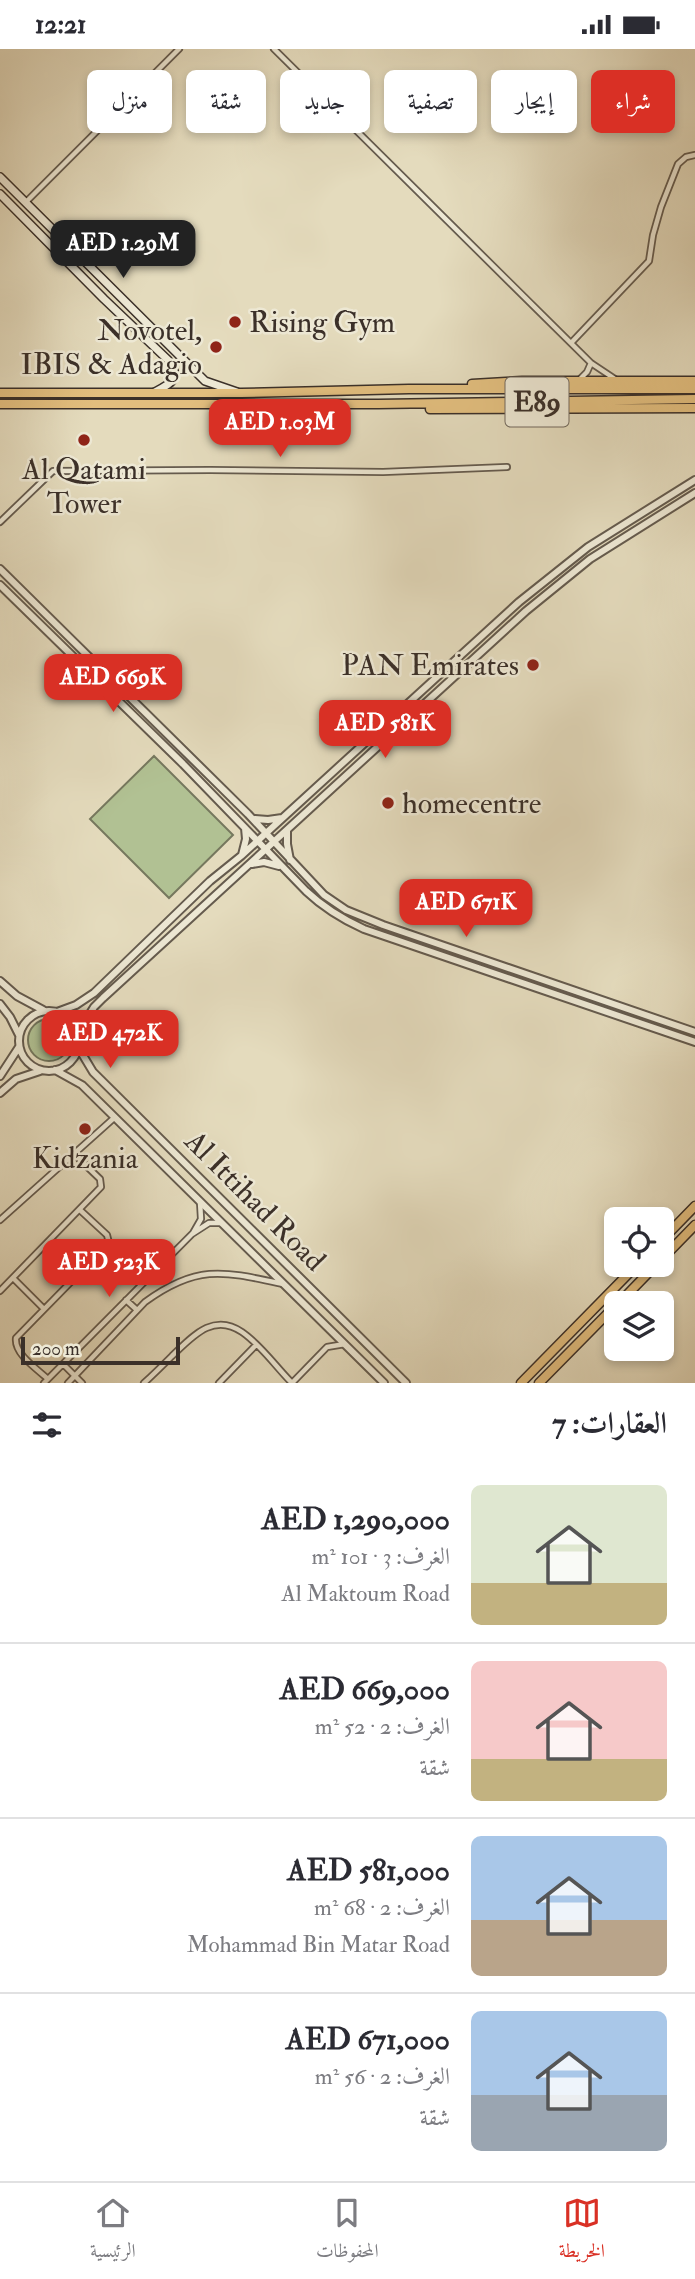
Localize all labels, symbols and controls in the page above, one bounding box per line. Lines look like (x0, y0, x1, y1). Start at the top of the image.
text: 12:21 (35, 9, 86, 41)
chip: منزل (87, 70, 172, 133)
chip: شقة (186, 70, 266, 133)
chip: جديد (280, 70, 370, 133)
chip: تصفية (384, 70, 477, 133)
chip: إيجار (491, 70, 577, 133)
chip: شراء (591, 70, 675, 133)
pin: AED 1.29M (43, 221, 203, 280)
text: AED 1.29M (66, 228, 180, 257)
place label: Rising Gym (249, 304, 395, 341)
place label: Novotel, IBIS & Adagio (21, 312, 202, 383)
marker: Rising Gym (227, 314, 243, 330)
marker: Novotel, IBIS & Adagio (208, 339, 224, 355)
road number: E89 (505, 377, 568, 427)
pin: AED 1.03M (200, 399, 360, 459)
text: AED 1.03M (225, 407, 335, 436)
marker: Al Qatami Tower (76, 432, 92, 448)
place label: Al Qatami Tower (21, 451, 146, 522)
place label: PAN Emirates (341, 647, 519, 684)
pin: AED 669K (41, 655, 185, 714)
marker: PAN Emirates (525, 657, 541, 673)
text: AED 669K (60, 662, 166, 691)
pin: AED 581K (313, 701, 457, 760)
text: AED 581K (335, 708, 435, 737)
place label: homecentre (402, 785, 541, 822)
marker: homecentre (380, 795, 396, 811)
pin: AED 671K (394, 879, 538, 939)
text: AED 671K (415, 887, 517, 916)
pin: AED 472K (38, 1011, 182, 1070)
text: AED 472K (58, 1018, 162, 1047)
marker: Kidzania (77, 1121, 93, 1137)
street label: Al Ittihad Road (176, 1122, 333, 1279)
place label: Kidzania (32, 1140, 139, 1177)
map controls (604, 1207, 674, 1361)
button: locate (604, 1207, 674, 1277)
pin: AED 523K (37, 1239, 181, 1299)
text: AED 523K (58, 1247, 160, 1276)
button: layers (604, 1291, 674, 1361)
scale bar (21, 1334, 180, 1366)
text: 200 m (32, 1337, 80, 1361)
text: العقارات: 7 (552, 1405, 667, 1442)
icon: filters (28, 1406, 66, 1444)
text: AED 1,290,000 (262, 1501, 450, 1538)
icon: home (527, 1513, 611, 1597)
text: الغرف: 3 · 101 m² (311, 1542, 450, 1571)
text: Al Maktoum Road (281, 1579, 450, 1608)
text: AED 669,000 (280, 1671, 450, 1708)
icon: home (527, 1689, 611, 1773)
text: الغرف: 2 · 52 m² (315, 1712, 450, 1741)
text: شقة (420, 1753, 450, 1782)
text: AED 581,000 (287, 1852, 450, 1889)
icon: home (527, 1864, 611, 1948)
text: الغرف: 2 · 68 m² (314, 1893, 450, 1922)
text: Mohammad Bin Matar Road (187, 1930, 450, 1959)
text: AED 671,000 (286, 2021, 450, 2058)
icon: home (527, 2039, 611, 2123)
text: الغرف: 2 · 56 m² (315, 2062, 450, 2091)
text: شقة (420, 2103, 450, 2132)
tab: الرئيسية (90, 2194, 136, 2269)
tab: المحفوظات (316, 2194, 379, 2269)
tab: الخريطة (559, 2194, 605, 2269)

